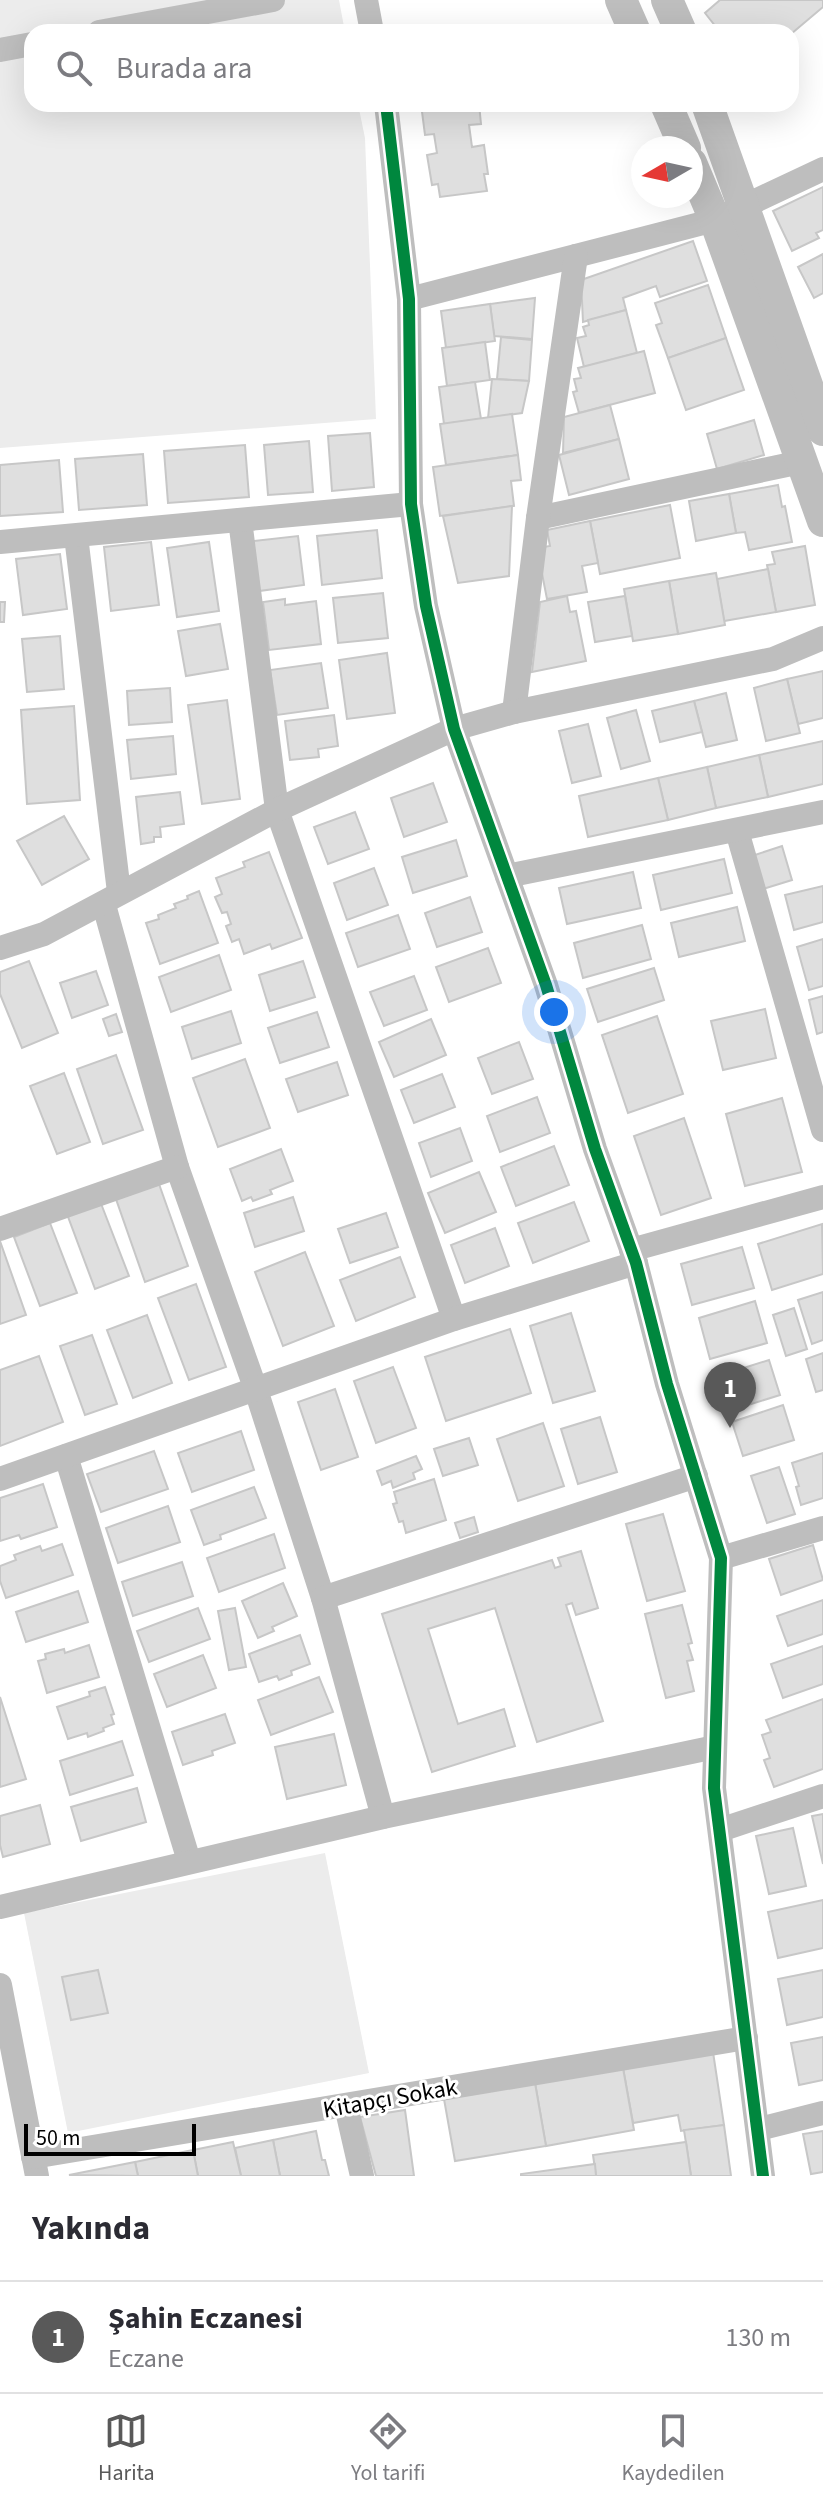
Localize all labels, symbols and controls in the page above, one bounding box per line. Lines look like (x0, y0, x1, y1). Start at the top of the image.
search box (24, 24, 799, 112)
icon: search (52, 46, 96, 90)
text: Burada ara (116, 47, 253, 90)
north arrow (631, 136, 703, 208)
your location (534, 992, 574, 1032)
pin: 1 (704, 1362, 756, 1428)
street label: Kitapçı Sokak (320, 2069, 460, 2128)
scale bar (24, 2120, 196, 2156)
text: 50 m (36, 2122, 81, 2154)
text: Yakında (32, 2204, 150, 2253)
text: Şahin Eczanesi (108, 2297, 303, 2340)
text: 1 (51, 2319, 65, 2356)
text: 130 m (725, 2319, 791, 2356)
text: Eczane (108, 2340, 184, 2377)
tab: Harita (98, 2409, 155, 2489)
tab: Yol tarifi (351, 2409, 425, 2489)
tab: Kaydedilen (622, 2409, 725, 2489)

